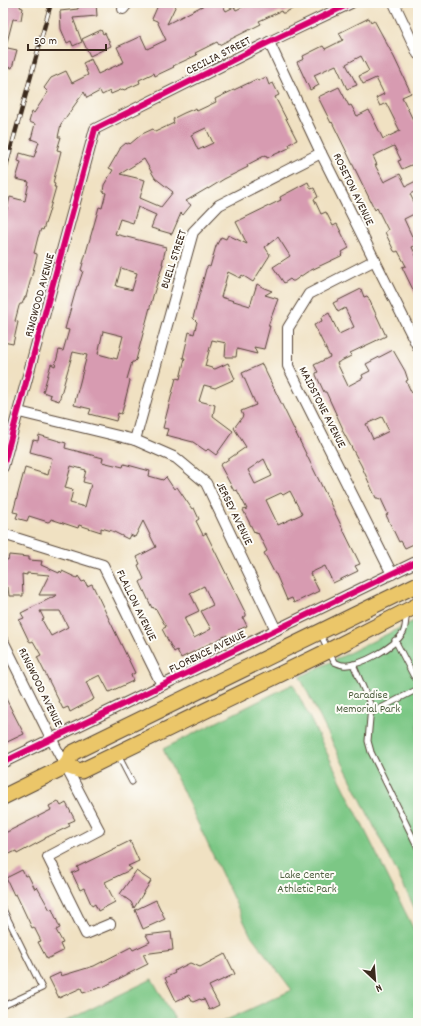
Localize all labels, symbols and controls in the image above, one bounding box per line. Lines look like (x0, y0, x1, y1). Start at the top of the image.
scale bar (28, 26, 106, 52)
text: 50 m (34, 33, 57, 50)
street label: CECILIA STREET (183, 33, 254, 80)
street label: ROSETON AVENUE (328, 151, 378, 229)
street label: BUELL STREET (157, 228, 192, 291)
street label: RINGWOOD AVENUE (21, 251, 60, 339)
street label: MAIDSTONE AVENUE (294, 364, 350, 452)
street label: JERSEY AVENUE (211, 479, 257, 549)
street label: FLALLON AVENUE (111, 567, 160, 645)
street label: FLORENCE AVENUE (166, 626, 249, 678)
street label: RINGWOOD AVENUE (13, 645, 66, 731)
park label: Paradise Memorial Park (336, 687, 400, 718)
park label: Lake Center Athletic Park (277, 867, 337, 898)
north arrow (355, 960, 395, 1000)
text: N (372, 979, 384, 996)

